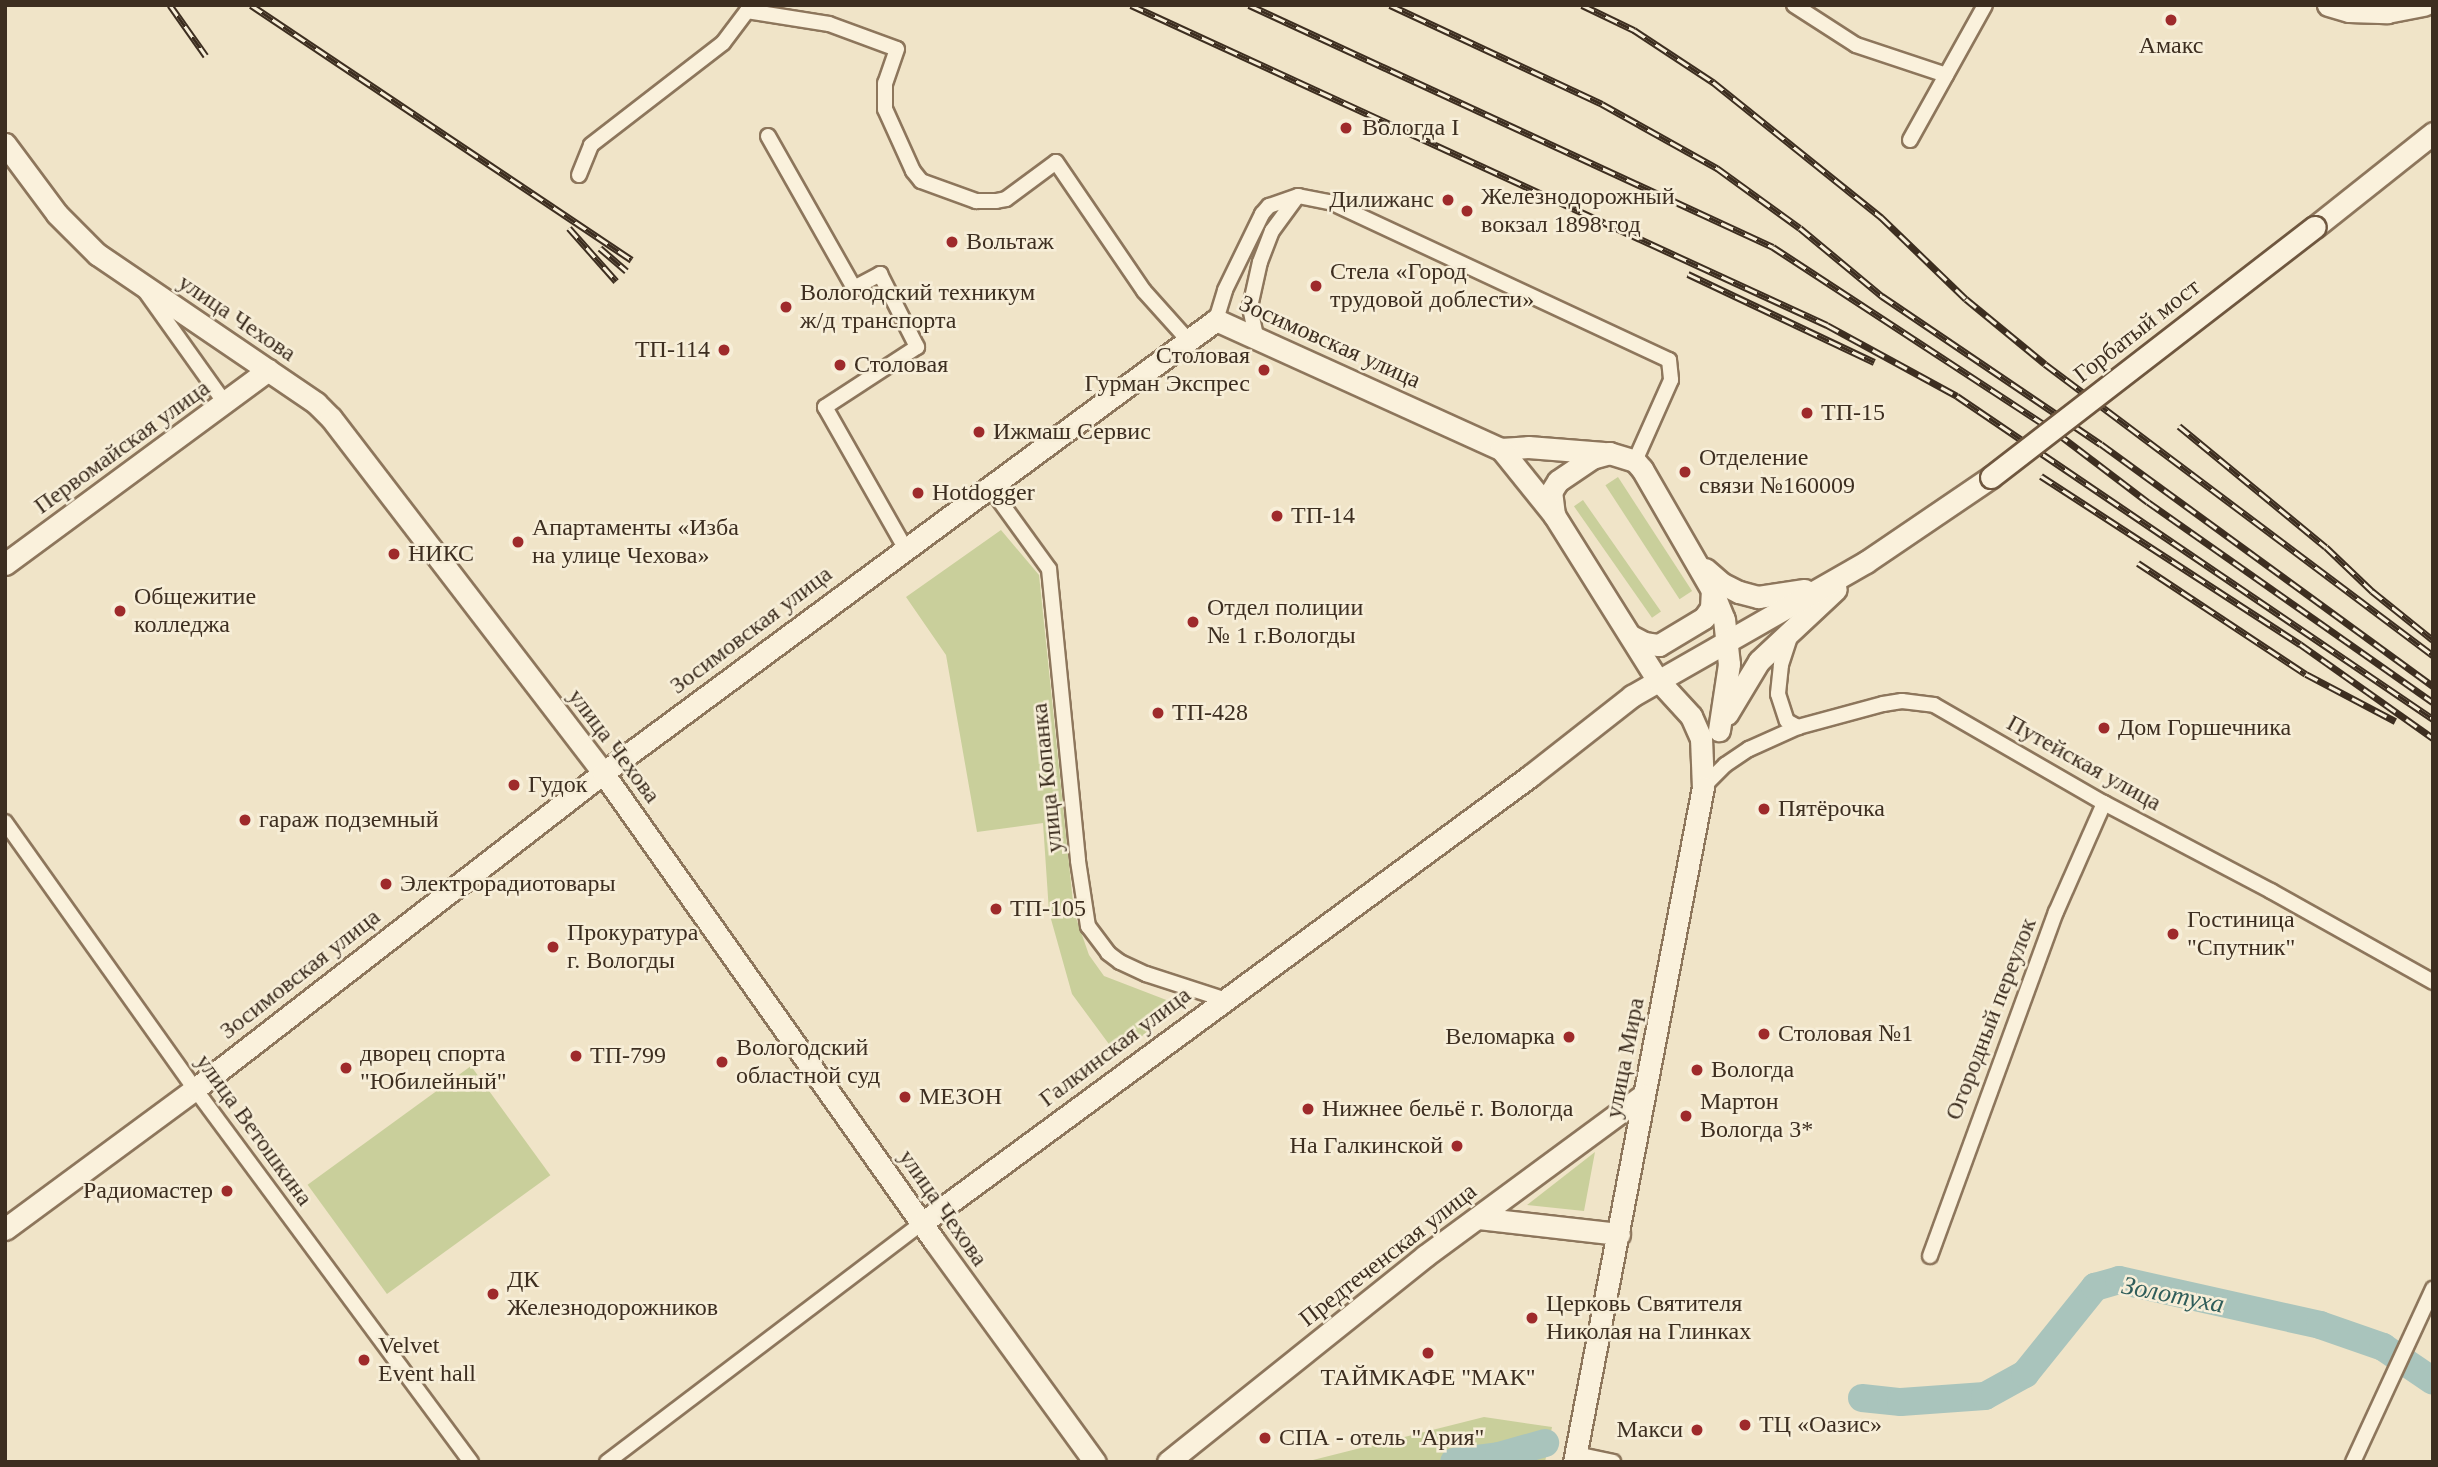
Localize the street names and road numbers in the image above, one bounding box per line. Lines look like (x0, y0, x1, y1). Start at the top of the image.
street label: улица Чехова (173, 268, 301, 368)
street label: Горбатый мост (2068, 273, 2206, 389)
street label: Зосимовская улица (1235, 289, 1425, 395)
street label: Первомайская улица (29, 374, 215, 520)
street label: Зосимовская улица (664, 560, 838, 700)
street label: улица Чехова (562, 683, 666, 809)
street label: улица Копанка (1025, 702, 1069, 854)
street label: Путейская улица (2002, 709, 2166, 817)
street label: Зосимовская улица (214, 903, 386, 1045)
street label: Огородный переулок (1939, 914, 2043, 1124)
street label: Галкинская улица (1034, 981, 1196, 1113)
street label: улица Мира (1599, 995, 1651, 1121)
street label: улица Ветошкина (189, 1048, 319, 1212)
street label: улица Чехова (892, 1144, 994, 1272)
street label: Предтеченская улица (1294, 1177, 1482, 1333)

